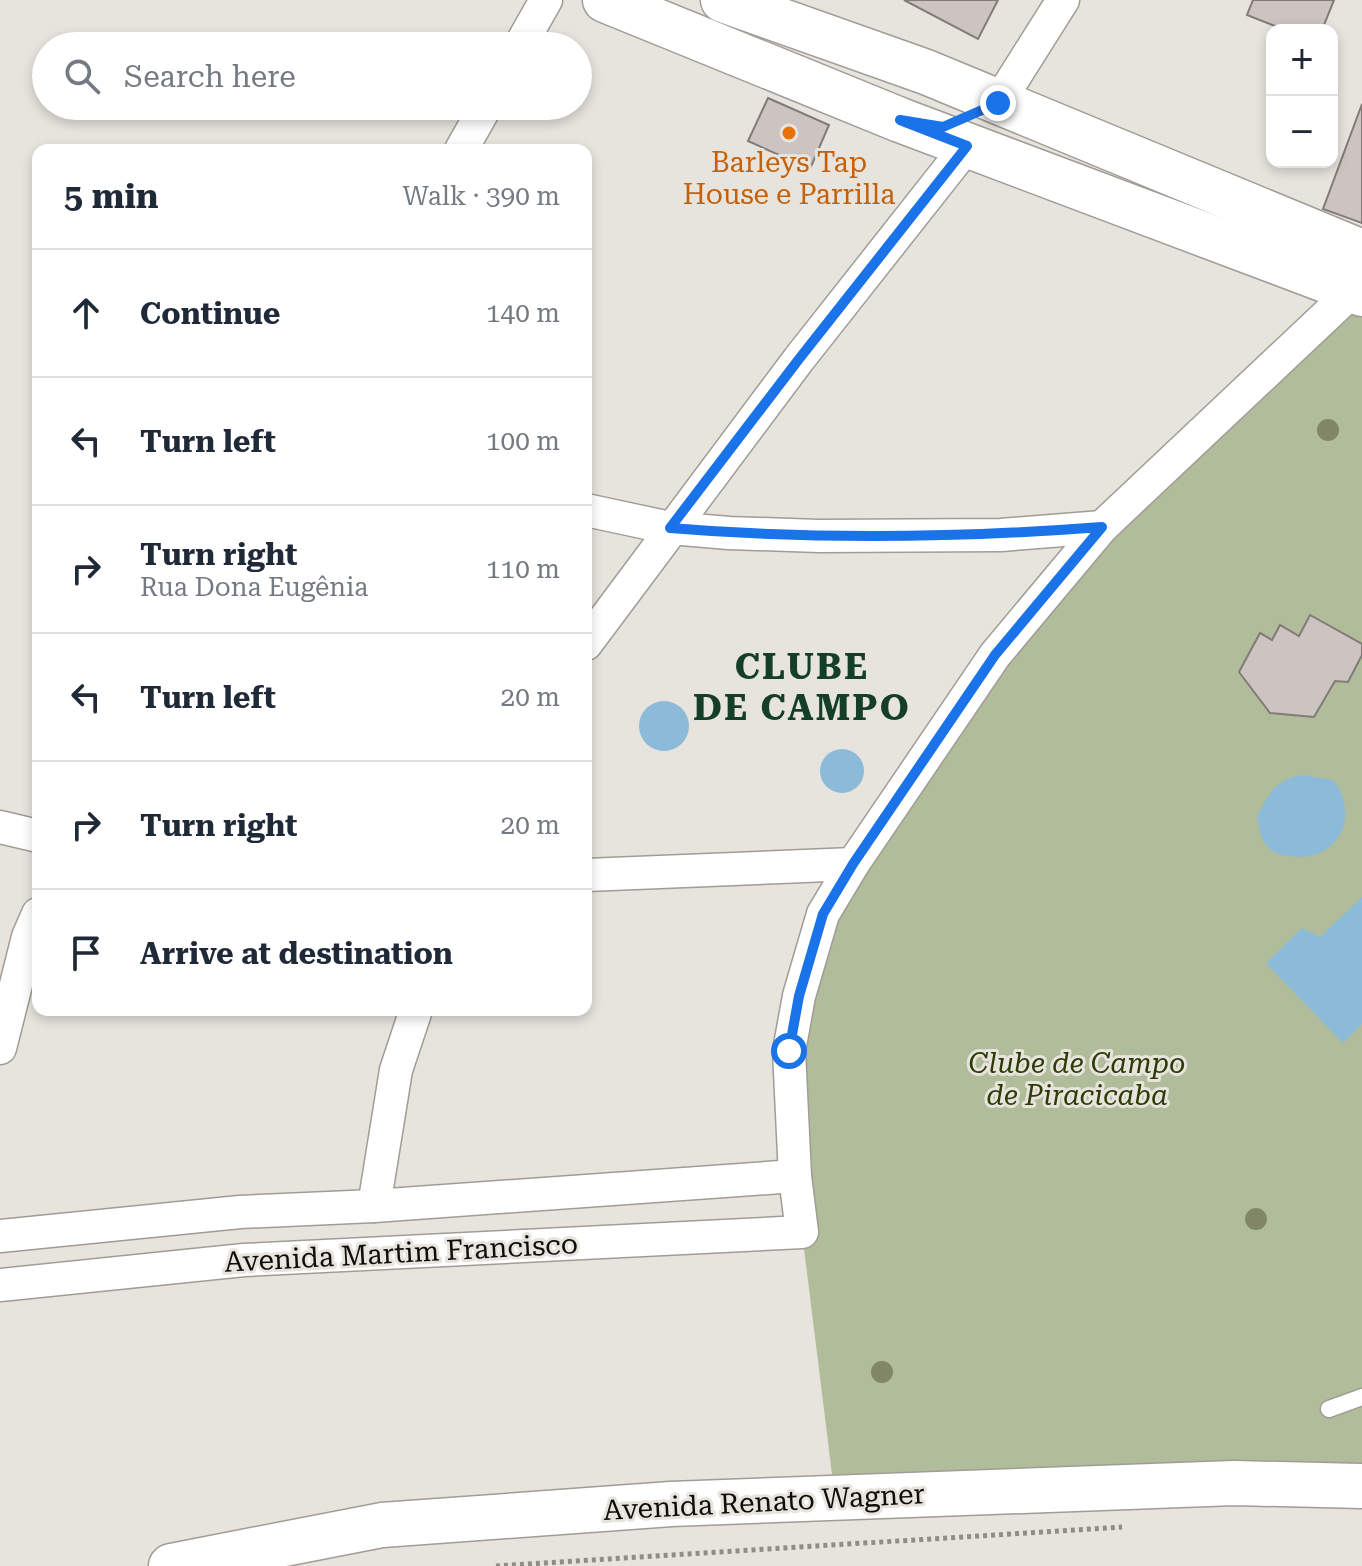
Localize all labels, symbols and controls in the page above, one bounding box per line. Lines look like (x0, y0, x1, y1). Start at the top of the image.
map controls (1266, 24, 1338, 168)
button: + (1266, 24, 1338, 96)
search box (32, 32, 592, 120)
icon: search (60, 54, 104, 98)
text: Search here (124, 59, 296, 94)
route end (980, 85, 1016, 121)
button: − (1266, 96, 1338, 168)
marker: Barleys Tap House e Parrilla (780, 124, 798, 142)
place label: Barleys Tap House e Parrilla (683, 146, 895, 211)
text: 5 min (64, 176, 159, 216)
text: Walk · 390 m (402, 181, 560, 211)
icon: ahead (64, 291, 108, 335)
text: Continue (140, 296, 280, 331)
text: 140 m (486, 298, 560, 328)
icon: left (64, 419, 108, 463)
text: Turn left (140, 424, 276, 459)
text: 100 m (486, 426, 560, 456)
text: Turn right (140, 537, 297, 572)
icon: right (64, 547, 108, 591)
text: 110 m (486, 554, 560, 584)
text: Rua Dona Eugênia (140, 572, 368, 602)
district label: CLUBE DE CAMPO (693, 646, 911, 729)
icon: left (64, 675, 108, 719)
text: Turn left (140, 680, 276, 715)
text: 20 m (501, 682, 560, 712)
icon: right (64, 803, 108, 847)
text: Turn right (140, 808, 297, 843)
text: 20 m (501, 810, 560, 840)
icon: arrive (64, 931, 108, 975)
text: Arrive at destination (140, 936, 453, 971)
route start (771, 1033, 807, 1069)
park label: Clube de Campo de Piracicaba (969, 1047, 1185, 1112)
street label: Avenida Martim Francisco (223, 1227, 579, 1279)
street label: Avenida Renato Wagner (602, 1477, 926, 1527)

